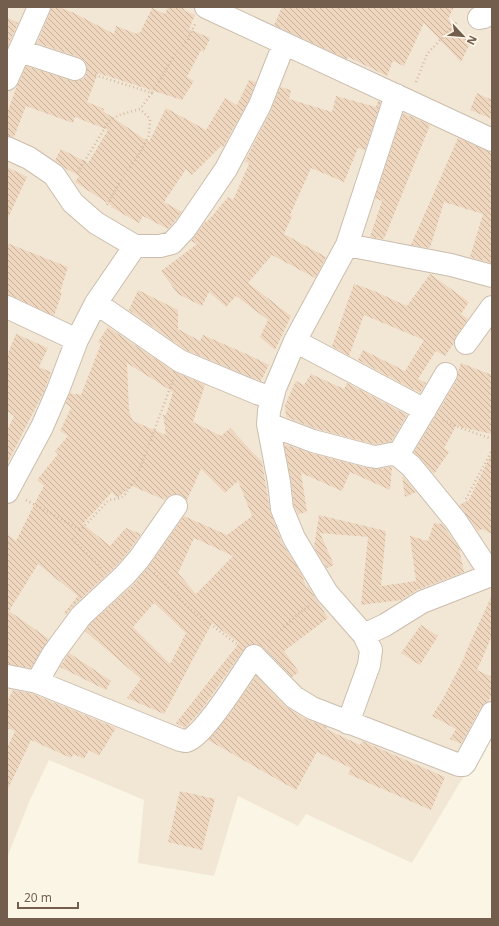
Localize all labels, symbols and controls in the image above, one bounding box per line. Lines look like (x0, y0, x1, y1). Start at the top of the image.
north arrow (443, 16, 483, 56)
text: N (464, 33, 481, 48)
scale bar (18, 884, 78, 910)
text: 20 m (24, 889, 52, 906)

